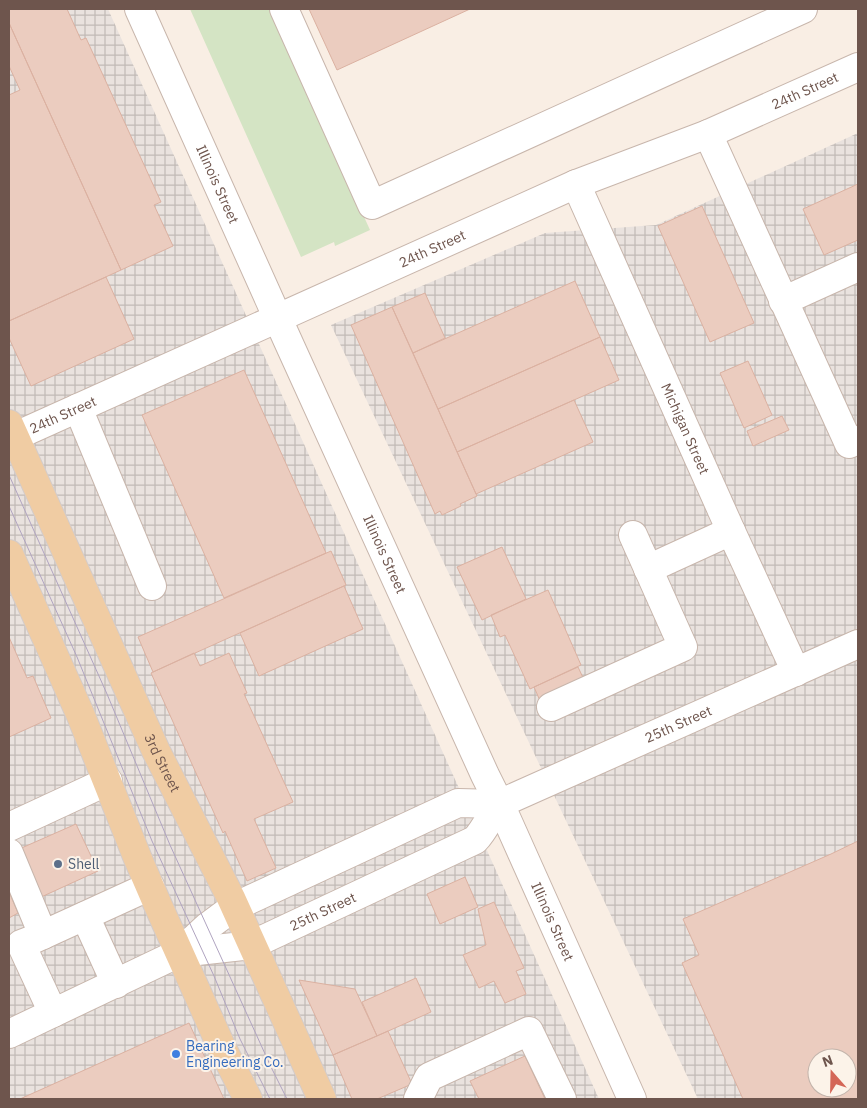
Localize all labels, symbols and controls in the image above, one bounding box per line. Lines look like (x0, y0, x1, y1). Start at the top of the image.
street label: 24th Street (769, 68, 841, 113)
street label: Illinois Street (192, 142, 243, 227)
street label: 24th Street (396, 226, 469, 272)
street label: Michigan Street (657, 380, 714, 477)
street label: 24th Street (27, 392, 99, 438)
street label: Illinois Street (359, 512, 410, 596)
street label: 25th Street (642, 701, 715, 747)
street label: 3rd Street (140, 731, 185, 795)
place label: Shell (68, 855, 100, 873)
marker: Shell (52, 858, 64, 870)
street label: Illinois Street (527, 879, 578, 964)
street label: 25th Street (287, 888, 359, 935)
place label: Bearing Engineering Co. (186, 1037, 284, 1071)
marker: Bearing Engineering Co. (170, 1048, 182, 1060)
north arrow (807, 1048, 857, 1098)
text: N (820, 1051, 835, 1071)

